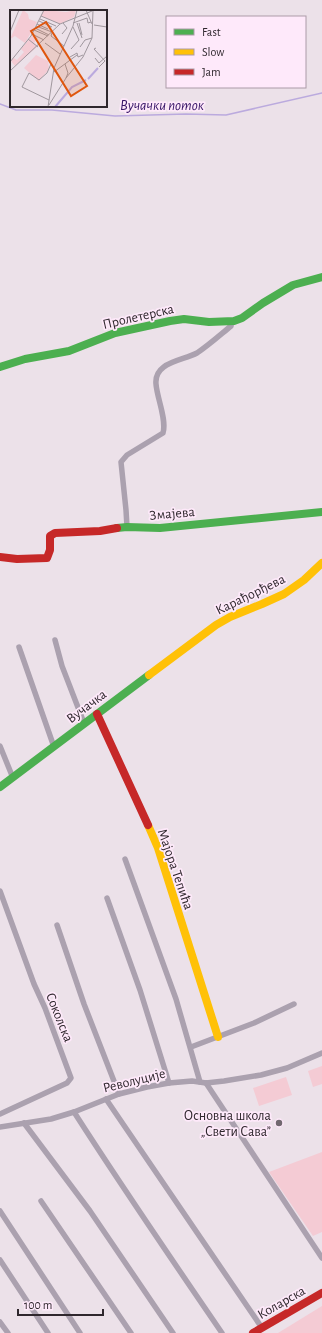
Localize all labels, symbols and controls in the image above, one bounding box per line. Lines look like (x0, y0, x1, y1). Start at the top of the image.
inset map (10, 10, 107, 107)
legend (166, 16, 306, 88)
text: Fast (202, 26, 221, 38)
text: Slow (202, 46, 224, 58)
text: Jam (202, 66, 221, 78)
water label: Вучачки поток (120, 98, 205, 113)
street label: Пролетерска (101, 302, 176, 332)
street label: Змајева (149, 505, 196, 523)
street label: Карађорђева (213, 572, 288, 618)
street label: Вучачка (64, 687, 110, 726)
street label: Мајора Тепића (155, 827, 196, 912)
street label: Соколска (43, 991, 75, 1045)
street label: Револуције (102, 1066, 167, 1095)
place label: Основна школа „Свети Сава” (184, 1109, 272, 1139)
marker: Основна школа „Свети Сава” (274, 1118, 284, 1128)
street label: Коларска (255, 1283, 308, 1322)
scale bar (18, 1291, 103, 1317)
text: 100 m (24, 1299, 52, 1311)

